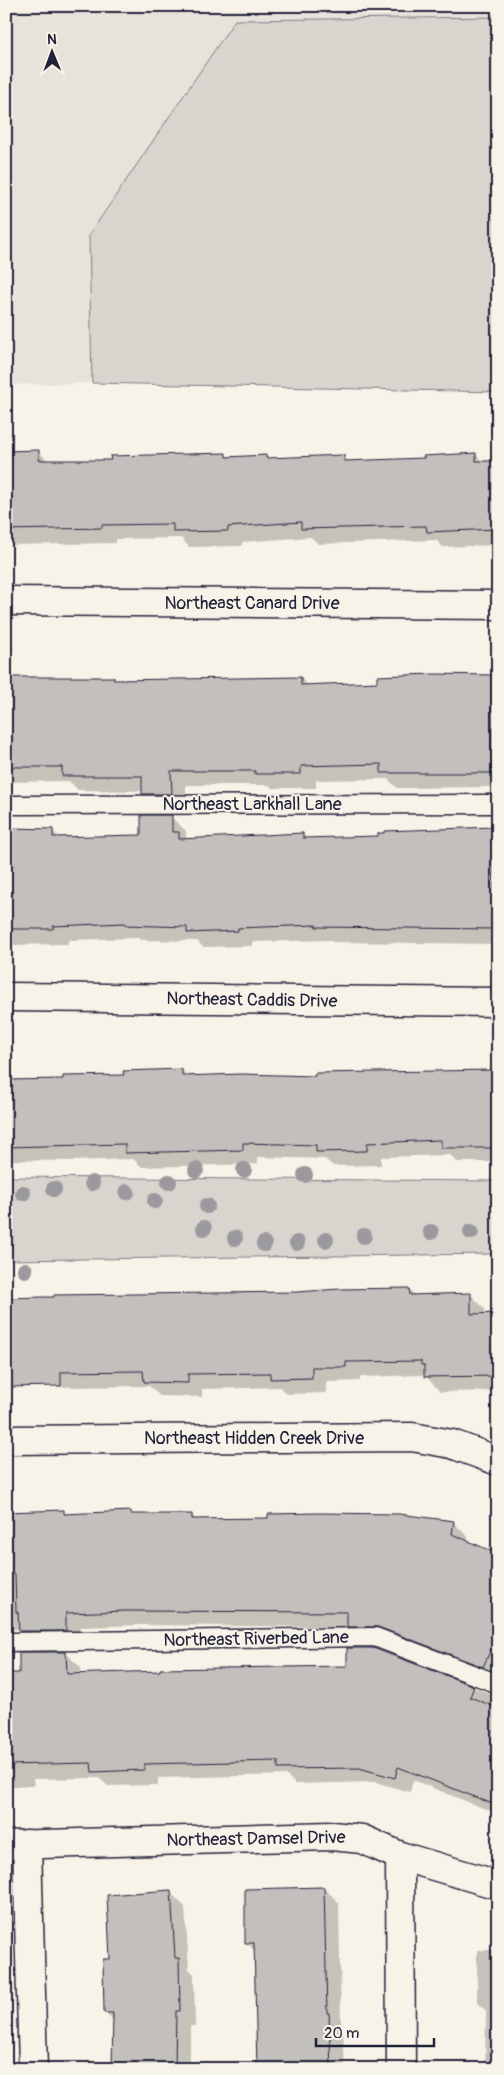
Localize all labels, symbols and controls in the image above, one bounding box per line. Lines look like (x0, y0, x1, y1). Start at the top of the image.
north arrow (28, 28, 78, 78)
text: N (47, 31, 57, 48)
street label: Northeast Canard Drive (164, 592, 340, 615)
street label: Northeast Larkhall Lane (162, 793, 342, 816)
street label: Northeast Caddis Drive (166, 987, 338, 1013)
street label: Northeast Hidden Creek Drive (144, 1427, 364, 1450)
street label: Northeast Riverbed Lane (163, 1626, 349, 1652)
street label: Northeast Damsel Drive (166, 1826, 346, 1852)
scale bar (316, 2015, 434, 2047)
text: 20 m (324, 2024, 359, 2043)

